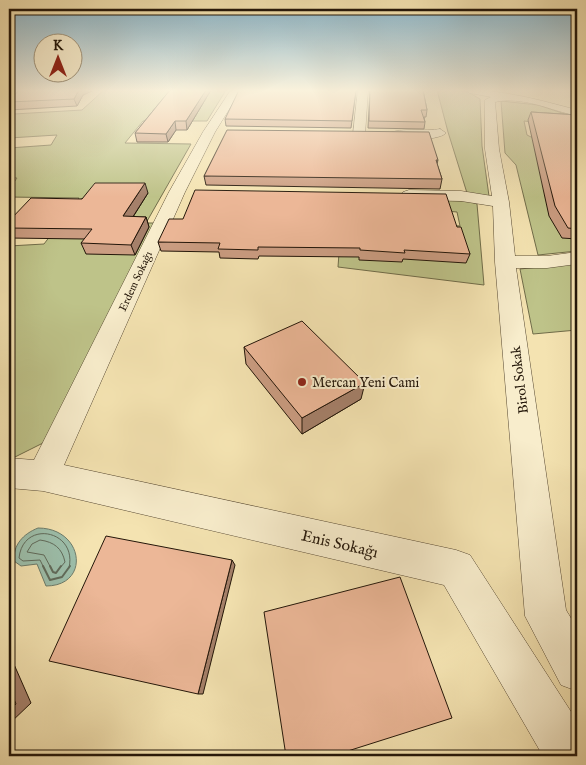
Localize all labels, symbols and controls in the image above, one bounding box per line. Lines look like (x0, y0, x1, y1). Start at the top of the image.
north arrow (32, 32, 82, 82)
text: K (53, 37, 64, 55)
street label: Erdem Sokağı (116, 249, 156, 314)
street label: Birol Sokak (507, 344, 533, 415)
place label: Mercan Yeni Cami (312, 374, 419, 392)
marker: Mercan Yeni Cami (296, 376, 308, 388)
street label: Enis Sokağı (299, 526, 380, 563)

